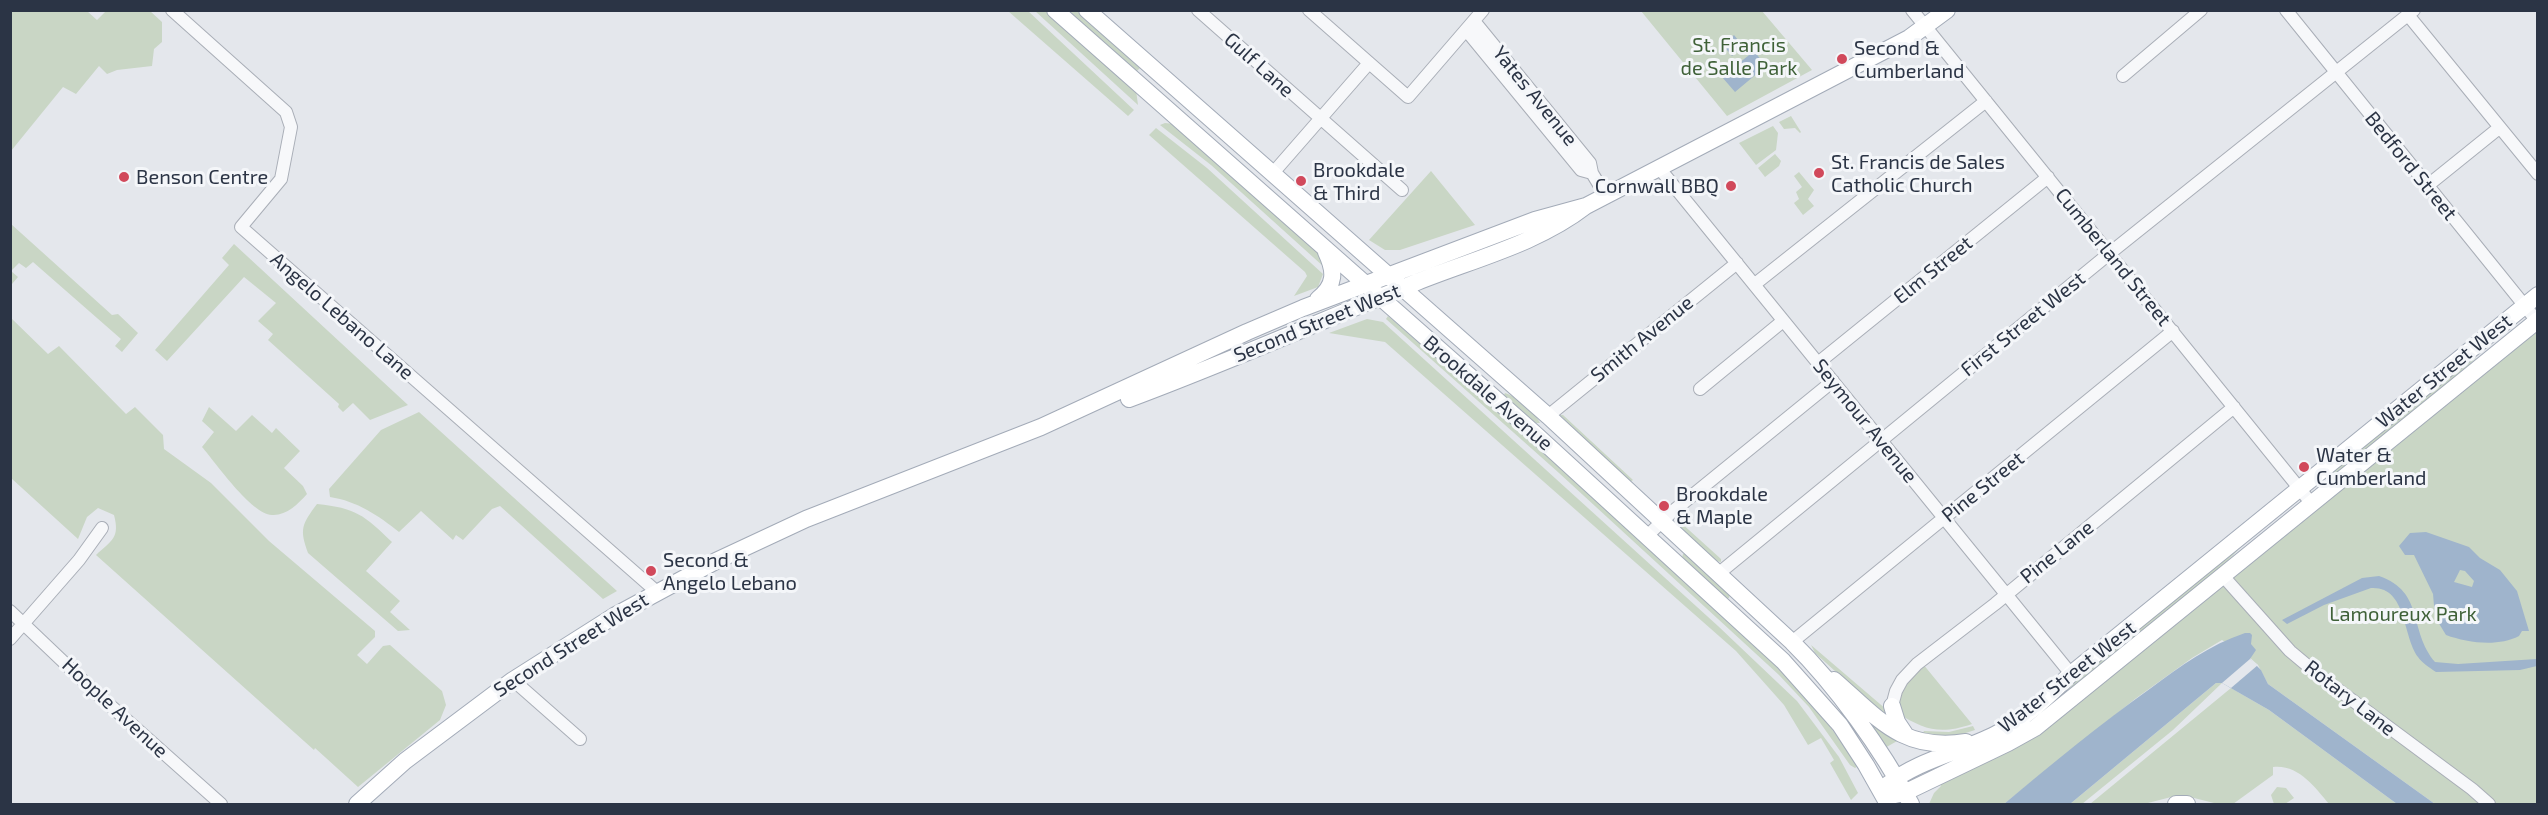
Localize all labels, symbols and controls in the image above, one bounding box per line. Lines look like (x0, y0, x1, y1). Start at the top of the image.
street label: Gulf Lane (1219, 27, 1299, 103)
park label: St. Francis de Salle Park (1681, 33, 1797, 80)
place label: Second & Cumberland (1854, 36, 1964, 83)
street label: Yates Avenue (1488, 41, 1582, 151)
marker: Second & Cumberland (1835, 52, 1849, 66)
street label: Bedford Street (2360, 107, 2462, 225)
place label: St. Francis de Sales Catholic Church (1831, 150, 2005, 197)
place label: Brookdale & Third (1313, 158, 1405, 205)
place label: Benson Centre (136, 165, 268, 189)
marker: St. Francis de Sales Catholic Church (1812, 166, 1826, 180)
marker: Benson Centre (117, 170, 131, 184)
marker: Brookdale & Third (1294, 174, 1308, 188)
place label: Cornwall BBQ (1595, 174, 1719, 198)
marker: Cornwall BBQ (1724, 179, 1738, 193)
street label: Cumberland Street (2050, 183, 2176, 331)
street label: Elm Street (1889, 231, 1977, 309)
street label: Angelo Lebano Lane (265, 247, 419, 385)
street label: First Street West (1956, 266, 2090, 382)
street label: Second Street West (1230, 279, 1404, 367)
street label: Smith Avenue (1586, 291, 1698, 387)
street label: Water Street West (2371, 309, 2517, 433)
street label: Brookdale Avenue (1418, 330, 1558, 456)
street label: Seymour Avenue (1808, 354, 1922, 488)
place label: Water & Cumberland (2316, 443, 2426, 490)
street label: Pine Street (1937, 446, 2029, 528)
marker: Water & Cumberland (2297, 460, 2311, 474)
place label: Brookdale & Maple (1676, 482, 1768, 529)
marker: Brookdale & Maple (1657, 499, 1671, 513)
street label: Pine Lane (2016, 515, 2098, 589)
place label: Second & Angelo Lebano (663, 548, 797, 595)
marker: Second & Angelo Lebano (644, 564, 658, 578)
street label: Second Street West (489, 588, 653, 702)
park label: Lamoureux Park (2329, 602, 2477, 626)
street label: Water Street West (1994, 616, 2140, 738)
street label: Hoople Avenue (57, 653, 173, 763)
street label: Rotary Lane (2300, 655, 2400, 741)

